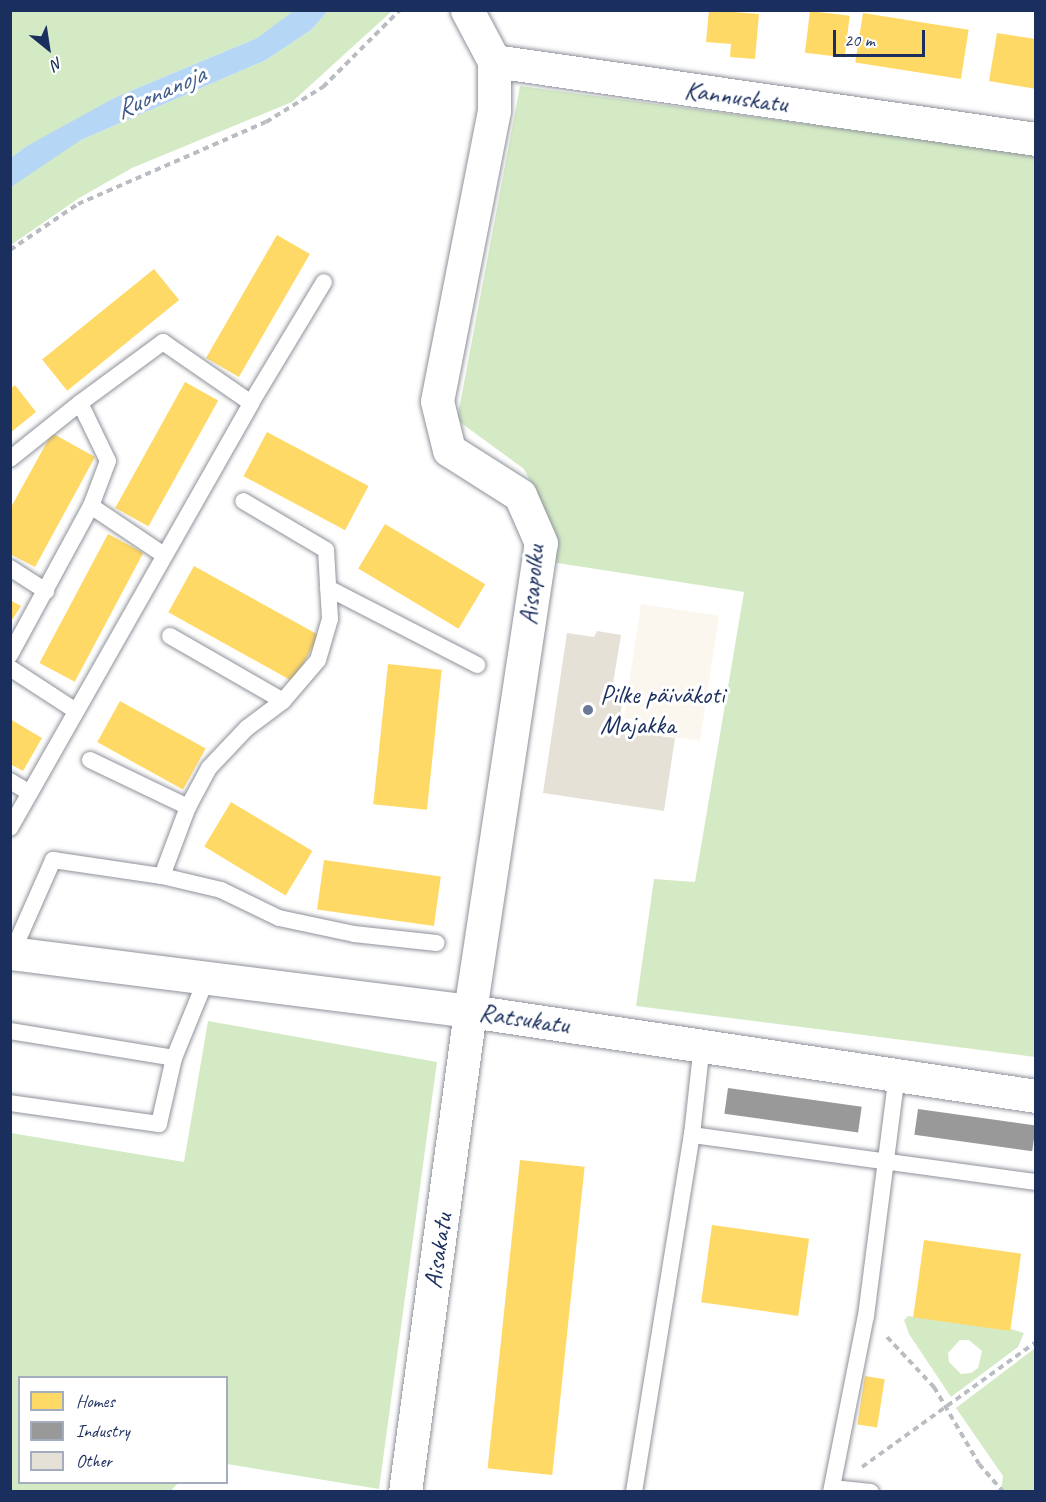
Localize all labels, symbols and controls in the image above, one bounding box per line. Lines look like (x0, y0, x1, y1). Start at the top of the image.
north arrow (18, 18, 78, 78)
scale bar (836, 18, 928, 56)
text: 20 m (844, 29, 875, 51)
text: N (48, 52, 66, 75)
water label: Ruonanoja (110, 58, 210, 126)
street label: Kannuskatu (683, 74, 789, 120)
street label: Aisapolku (513, 544, 551, 626)
place label: Pilke päiväkoti Majakka (600, 679, 724, 740)
marker: Pilke päiväkoti Majakka (581, 703, 595, 717)
street label: Ratsukatu (477, 997, 571, 1041)
street label: Aisakatu (417, 1211, 459, 1291)
legend (18, 1376, 228, 1484)
text: Homes (76, 1390, 115, 1412)
text: Industry (76, 1420, 130, 1442)
text: Other (76, 1450, 112, 1472)

